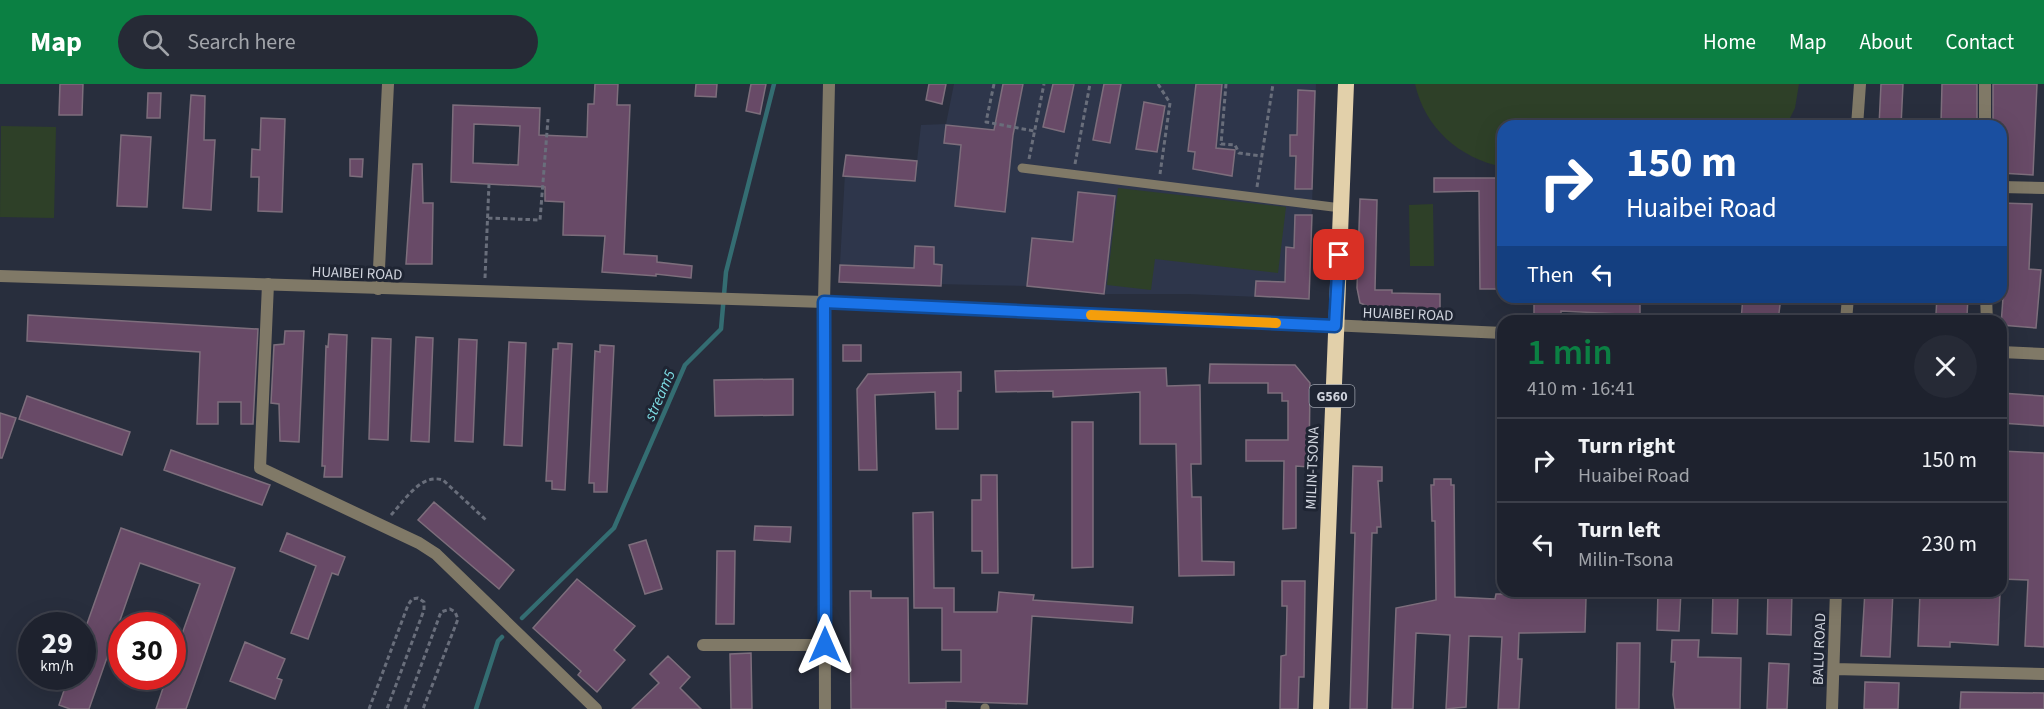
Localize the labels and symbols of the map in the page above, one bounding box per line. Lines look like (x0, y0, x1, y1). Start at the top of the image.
pin (1313, 229, 1364, 280)
street label: HUAIBEI ROAD (311, 261, 403, 286)
street label: HUAIBEI ROAD (1362, 302, 1454, 327)
water label: stream5 (639, 366, 681, 425)
road number: G560 (1310, 385, 1354, 407)
street label: MILIN-TSONA (1301, 425, 1324, 510)
speed limit sign: 30 (108, 612, 186, 690)
position arrow (793, 613, 857, 677)
street label: BALU ROAD (1808, 613, 1831, 685)

